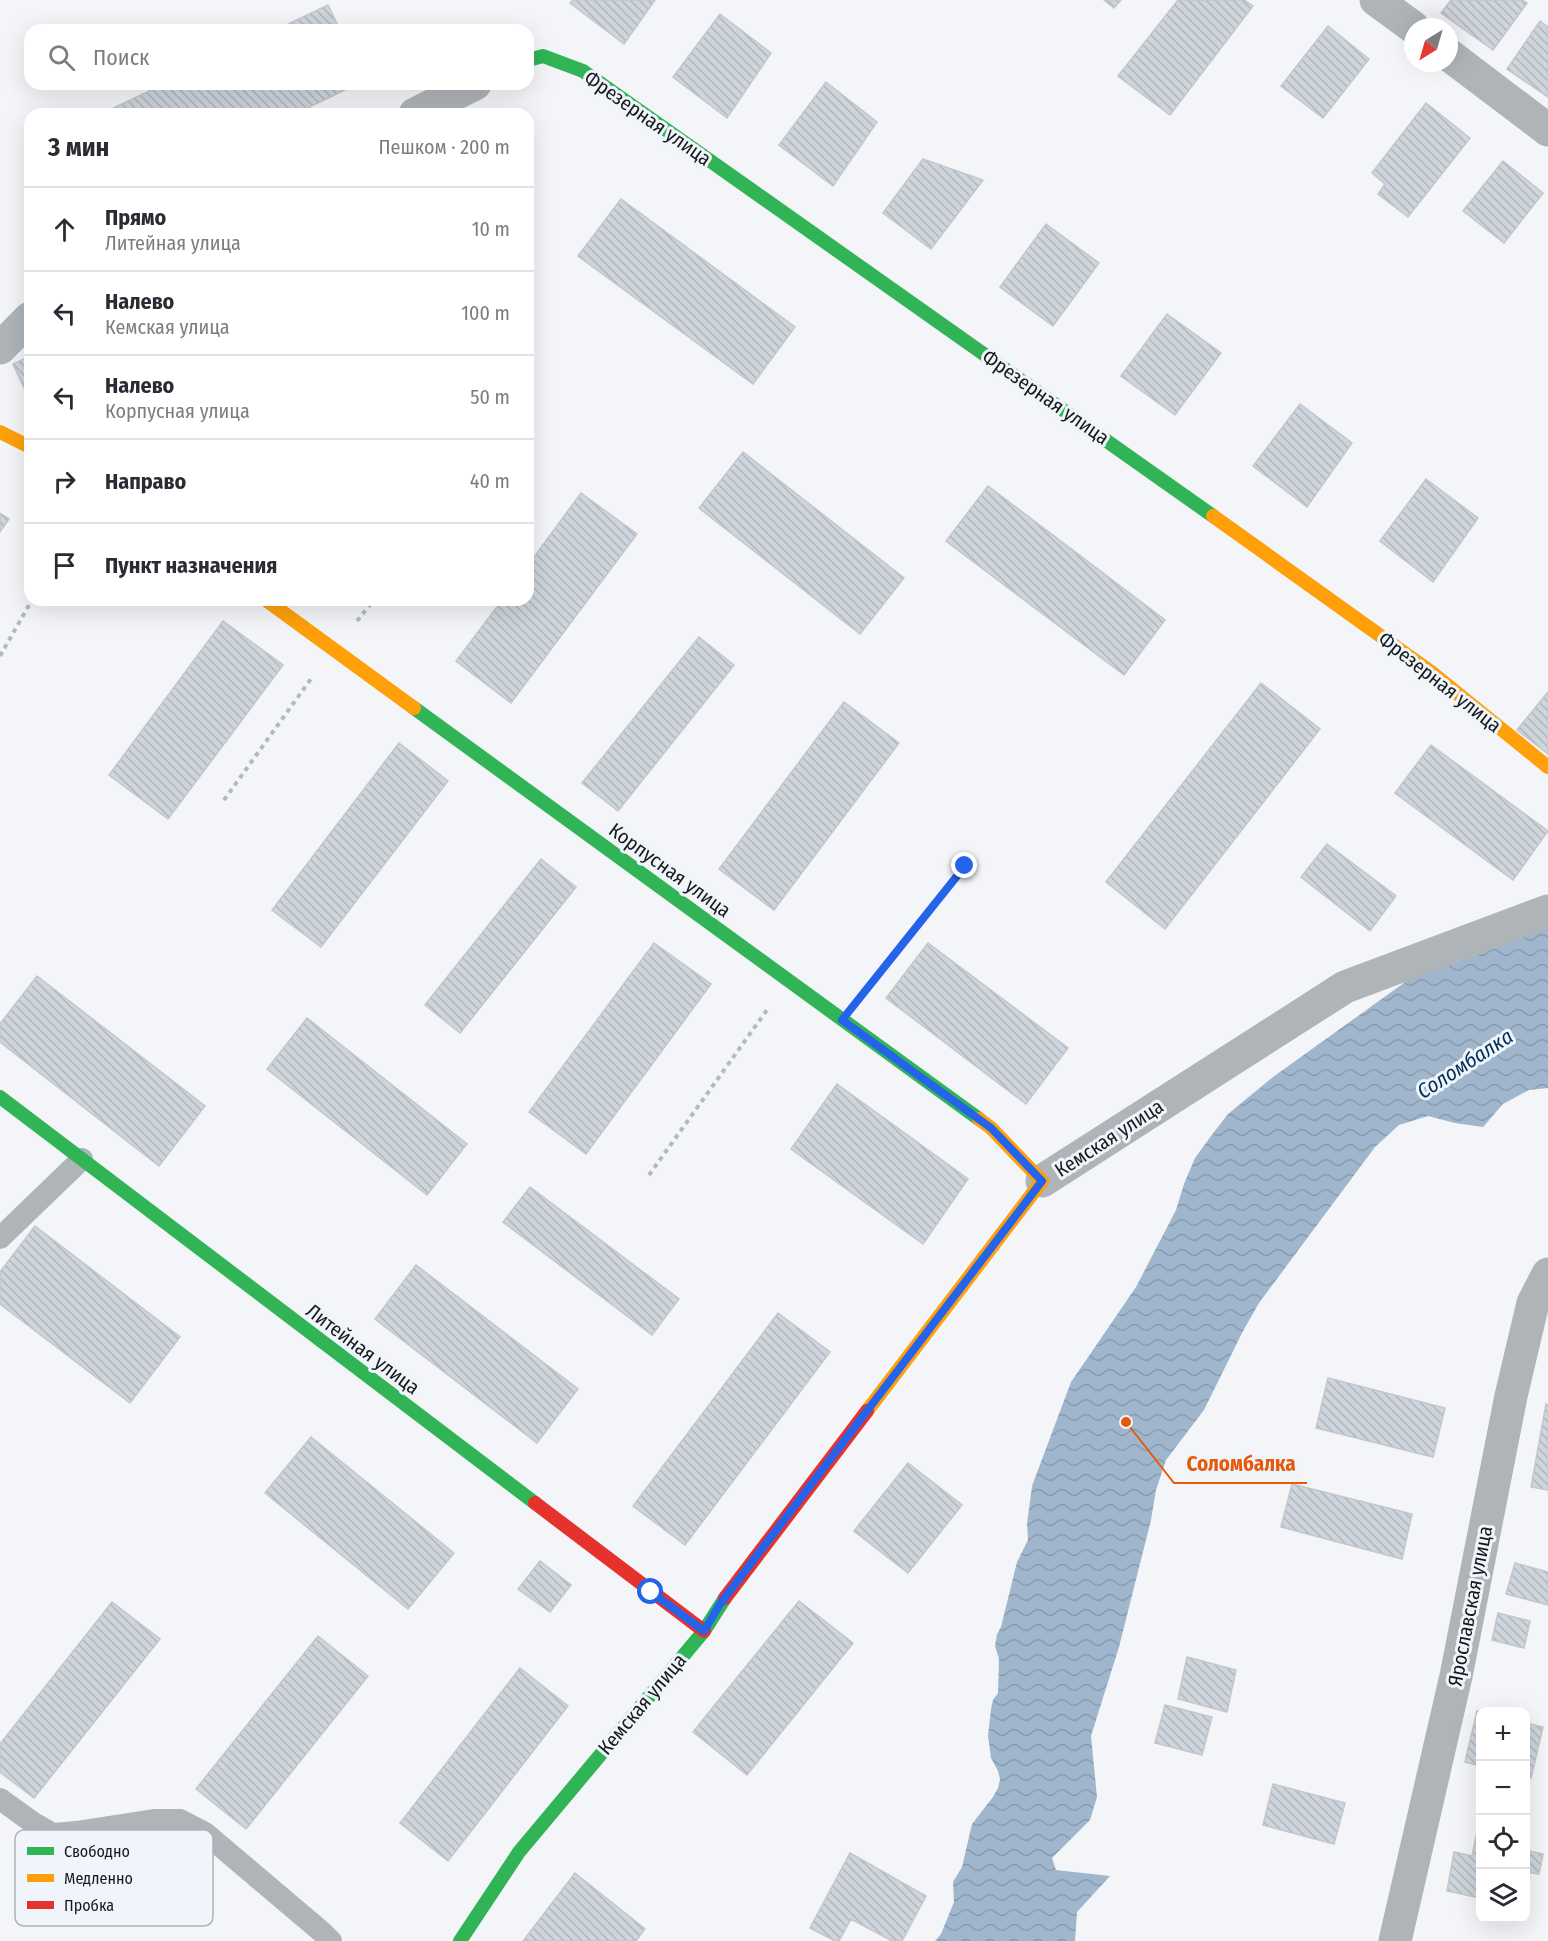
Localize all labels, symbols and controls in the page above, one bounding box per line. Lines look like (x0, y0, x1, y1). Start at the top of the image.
north arrow (1404, 18, 1458, 72)
search box (24, 24, 534, 90)
icon: search (45, 41, 78, 74)
text: Поиск (93, 44, 149, 71)
street label: Фрезерная улица (580, 65, 716, 171)
text: 3 мин (48, 132, 109, 163)
text: Пешком · 200 m (379, 135, 510, 159)
text: Прямо (105, 204, 166, 231)
icon: ahead (48, 213, 81, 246)
text: 10 m (472, 217, 510, 241)
text: Литейная улица (105, 231, 241, 255)
text: Налево (105, 288, 174, 315)
icon: left (48, 297, 81, 330)
text: 100 m (461, 301, 510, 325)
text: Кемская улица (105, 315, 230, 339)
street label: Фрезерная улица (978, 344, 1114, 450)
text: Налево (105, 372, 174, 399)
icon: left (48, 381, 81, 414)
text: 50 m (470, 385, 510, 409)
text: Корпусная улица (105, 399, 250, 423)
icon: right (48, 465, 81, 498)
text: Направо (105, 468, 186, 495)
text: 40 m (470, 469, 510, 493)
icon: arrive (48, 549, 81, 582)
text: Пункт назначения (105, 552, 277, 579)
street label: Фрезерная улица (1374, 627, 1506, 737)
street label: Корпусная улица (604, 818, 736, 922)
route end (951, 852, 977, 878)
water label: Соломбалка (1412, 1023, 1518, 1105)
street label: Кемская улица (1050, 1094, 1168, 1182)
street label: Литейная улица (302, 1299, 424, 1399)
callout: Соломбалка (1174, 1444, 1307, 1483)
text: Соломбалка (1186, 1451, 1296, 1477)
street label: Ярославская улица (1443, 1524, 1497, 1688)
route start (637, 1578, 663, 1604)
street label: Кемская улица (593, 1649, 691, 1759)
map controls (1476, 1707, 1530, 1923)
button: + (1476, 1707, 1530, 1761)
button: − (1476, 1761, 1530, 1815)
button: locate (1476, 1815, 1530, 1869)
legend (15, 1830, 213, 1926)
text: Свободно (64, 1842, 130, 1861)
text: Медленно (64, 1869, 133, 1888)
button: layers (1476, 1869, 1530, 1923)
text: Пробка (64, 1896, 114, 1915)

